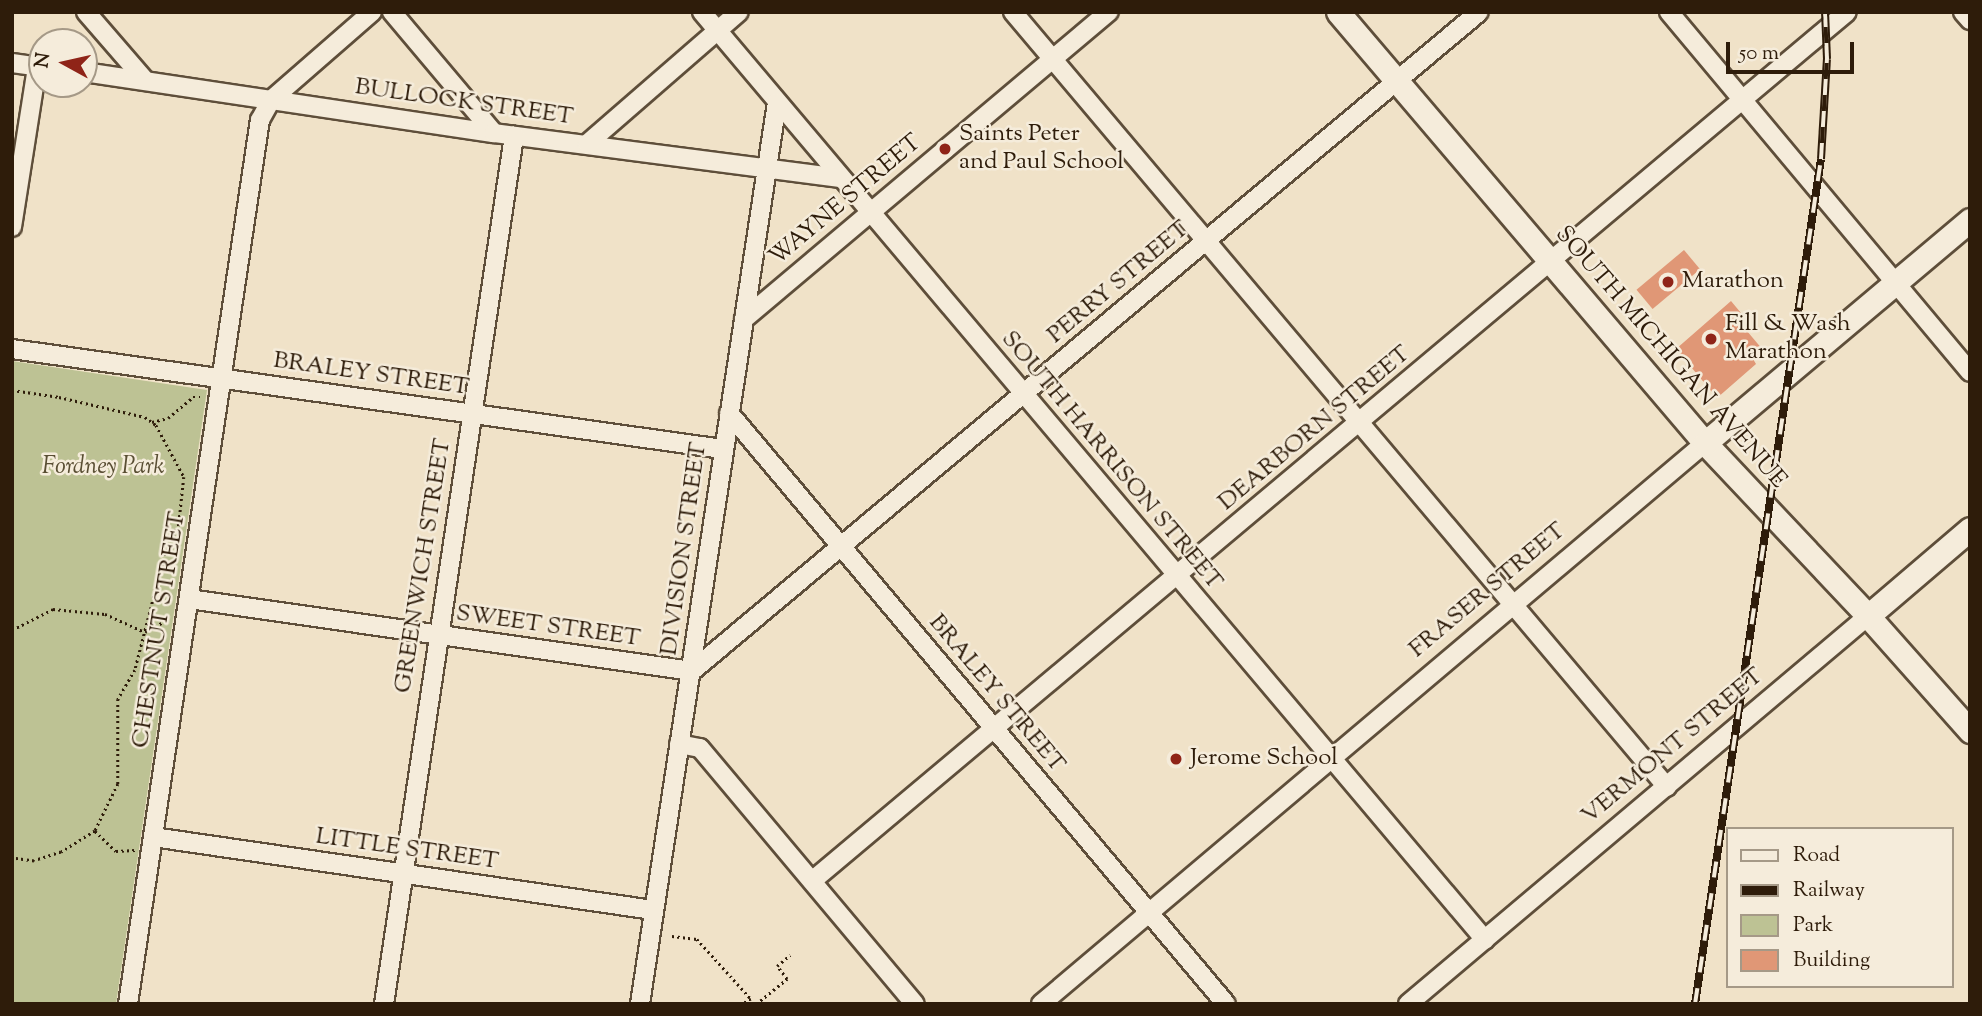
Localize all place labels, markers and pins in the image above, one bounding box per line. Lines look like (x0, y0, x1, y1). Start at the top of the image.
place label: Saints Peter and Paul School (959, 121, 1124, 177)
marker: Saints Peter and Paul School (937, 141, 953, 157)
place label: Marathon (1682, 268, 1784, 296)
marker: Marathon (1660, 274, 1676, 290)
place label: Fill & Wash Marathon (1725, 311, 1851, 367)
marker: Fill & Wash Marathon (1703, 331, 1719, 347)
place label: Jerome School (1190, 745, 1338, 773)
marker: Jerome School (1168, 751, 1184, 767)

